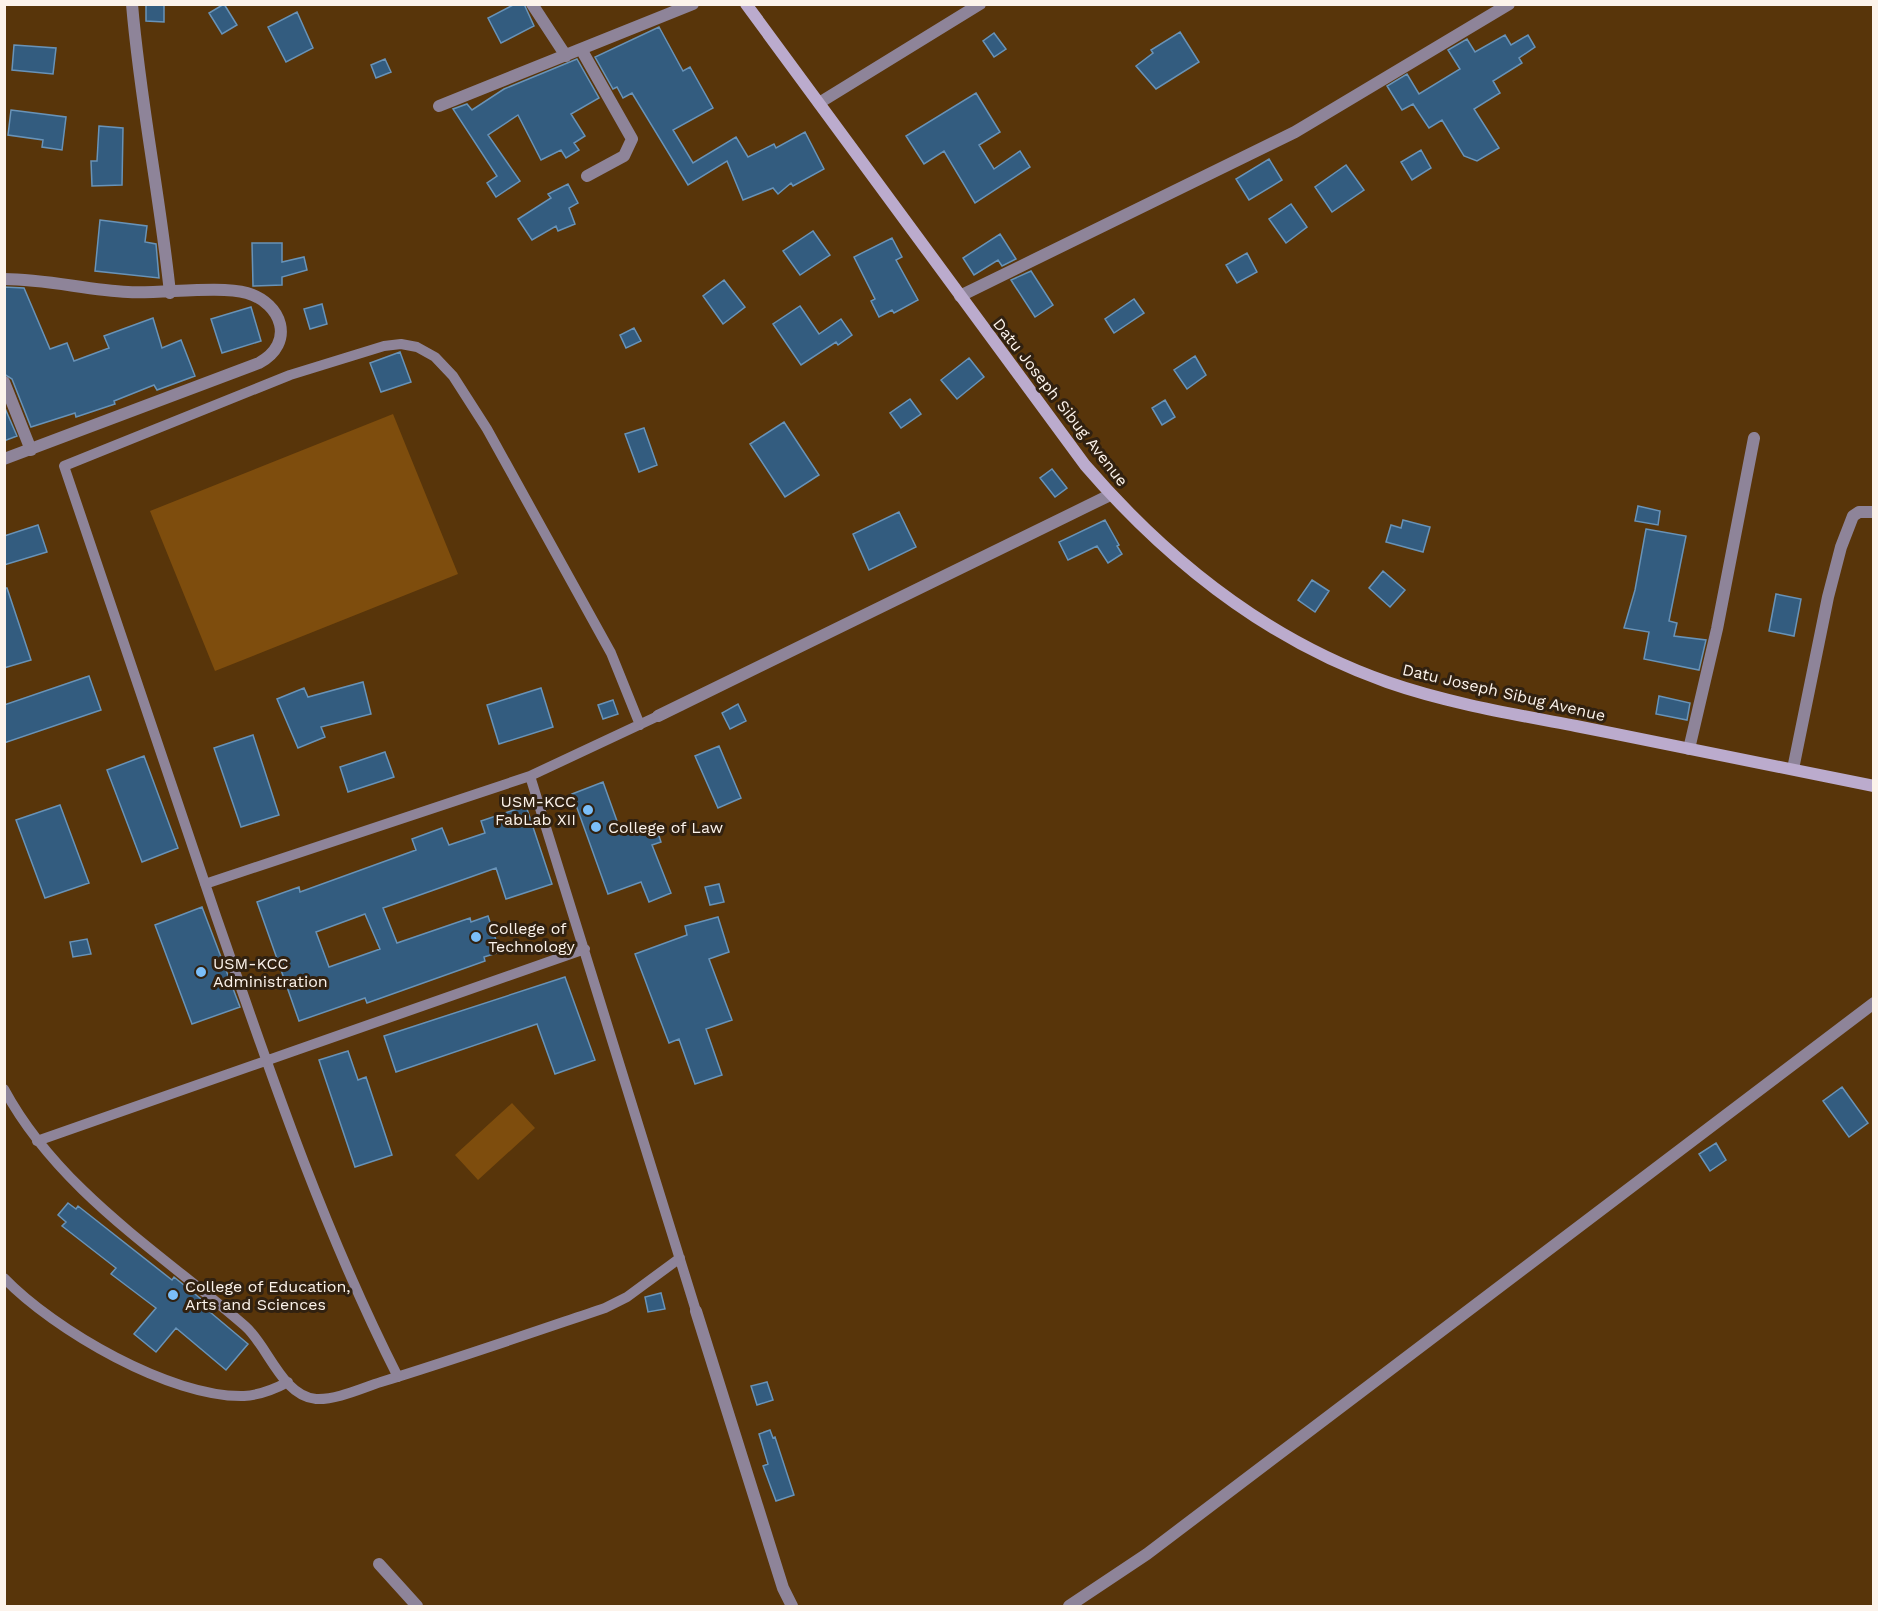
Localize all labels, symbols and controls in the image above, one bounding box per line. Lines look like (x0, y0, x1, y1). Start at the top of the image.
street label: Datu Joseph Sibug Avenue (989, 315, 1132, 490)
street label: Datu Joseph Sibug Avenue (1401, 660, 1607, 725)
place label: USM-KCC FabLab XII (495, 792, 576, 829)
marker: USM-KCC FabLab XII (581, 803, 595, 817)
place label: College of Law (608, 818, 723, 837)
marker: College of Law (589, 820, 603, 834)
place label: College of Technology (488, 919, 576, 956)
marker: College of Technology (469, 930, 483, 944)
place label: USM-KCC Administration (213, 954, 328, 991)
marker: USM-KCC Administration (194, 965, 208, 979)
place label: College of Education, Arts and Sciences (185, 1277, 351, 1314)
marker: College of Education, Arts and Sciences (166, 1288, 180, 1302)

